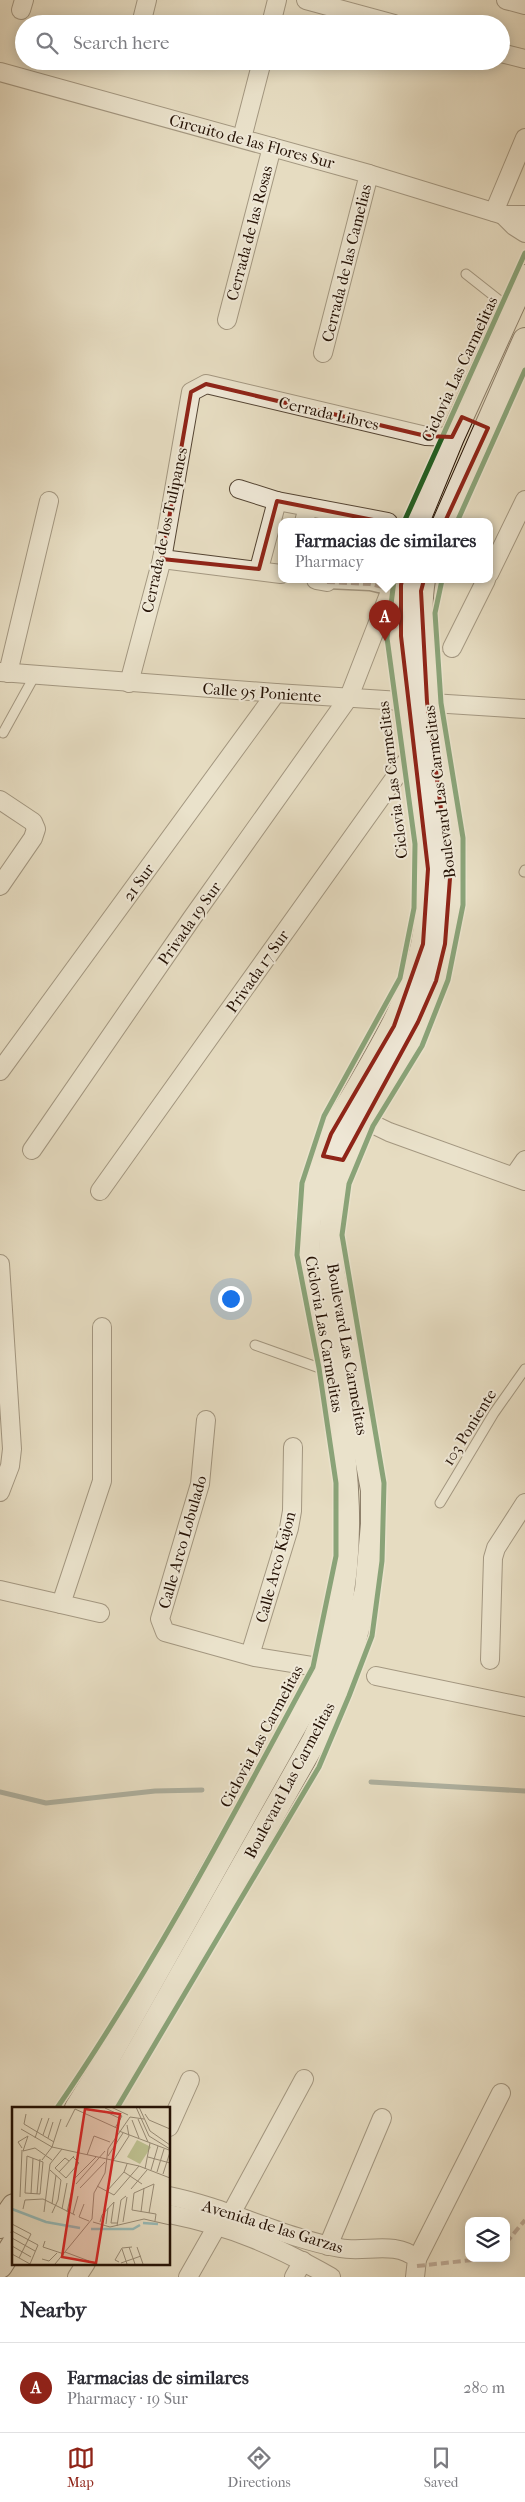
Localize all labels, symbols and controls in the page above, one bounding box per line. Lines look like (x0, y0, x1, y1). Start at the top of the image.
search box (15, 15, 510, 70)
icon: search (33, 29, 61, 57)
text: Search here (73, 32, 169, 54)
street label: Circuito de las Flores Sur (167, 110, 337, 173)
street label: Cerrada de las Rosas (222, 163, 277, 303)
street label: Cerrada de las Camelias (318, 182, 375, 344)
street label: Ciclovia Las Carmelitas (417, 293, 502, 445)
street label: Cerrada Libres (277, 393, 381, 434)
street label: Cerrada de los Tulipanes (138, 445, 191, 615)
popup (278, 518, 493, 583)
text: Farmacias de similares (295, 530, 476, 552)
text: Pharmacy (295, 552, 364, 571)
pin: A (369, 600, 401, 641)
street label: Calle 95 Poniente (202, 679, 322, 706)
street label: Ciclovia Las Carmelitas (373, 700, 412, 860)
street label: Boulevard Las Carmelitas (419, 704, 460, 879)
street label: 21 Sur (119, 860, 158, 905)
street label: Privada 19 Sur (154, 878, 225, 969)
street label: Privada 17 Sur (222, 926, 293, 1016)
street label: Ciclovia Las Carmelitas (301, 1254, 348, 1414)
street label: Boulevard Las Carmelitas (323, 1262, 372, 1437)
your location (218, 1286, 244, 1312)
street label: 103 Poniente (438, 1386, 500, 1469)
street label: Calle Arco Lobulado (154, 1473, 211, 1611)
street label: Calle Arco Kajon (251, 1509, 300, 1625)
street label: Ciclovia Las Carmelitas (216, 1662, 307, 1811)
street label: Boulevard Las Carmelitas (240, 1699, 339, 1862)
inset map (12, 2107, 170, 2264)
street label: Avenida de las Garzas (199, 2196, 346, 2257)
map controls (465, 2217, 510, 2262)
button: layers (465, 2217, 510, 2262)
text: Nearby (20, 2298, 86, 2322)
text: Farmacias de similares (67, 2367, 249, 2389)
text: A (31, 2378, 41, 2397)
text: 280 m (463, 2378, 505, 2397)
text: Pharmacy · 19 Sur (67, 2389, 188, 2408)
tab: Map (67, 2444, 95, 2491)
tab: Directions (228, 2444, 291, 2491)
tab: Saved (424, 2444, 458, 2491)

